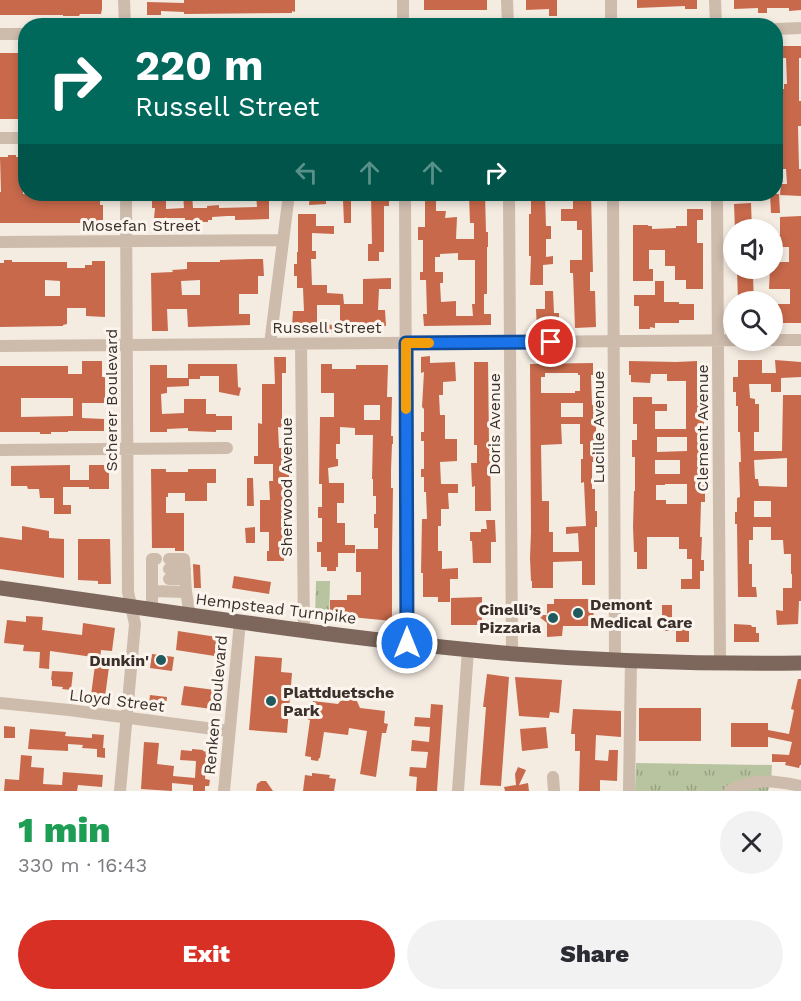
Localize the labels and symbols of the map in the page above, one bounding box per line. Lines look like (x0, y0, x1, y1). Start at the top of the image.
street label: Mosefan Street (81, 216, 201, 235)
pin (525, 316, 576, 367)
street label: Russell Street (272, 318, 382, 337)
street label: Scherer Boulevard (102, 329, 121, 471)
street label: Clement Avenue (693, 364, 712, 492)
street label: Lucille Avenue (589, 371, 608, 483)
street label: Doris Avenue (485, 373, 504, 475)
street label: Sherwood Avenue (277, 417, 296, 557)
street label: Hempstead Turnpike (194, 589, 357, 628)
place label: Demont Medical Care (590, 595, 693, 632)
place label: Cinelli’s Pizzaria (479, 600, 542, 637)
marker: Demont Medical Care (571, 606, 585, 620)
position arrow (375, 611, 439, 675)
marker: Cinelli’s Pizzaria (546, 611, 560, 625)
street label: Renken Boulevard (200, 634, 231, 776)
place label: Dunkin' (89, 651, 149, 670)
marker: Dunkin' (154, 653, 168, 667)
place label: Plattduetsche Park (283, 683, 394, 720)
street label: Lloyd Street (68, 685, 166, 716)
marker: Plattduetsche Park (264, 694, 278, 708)

